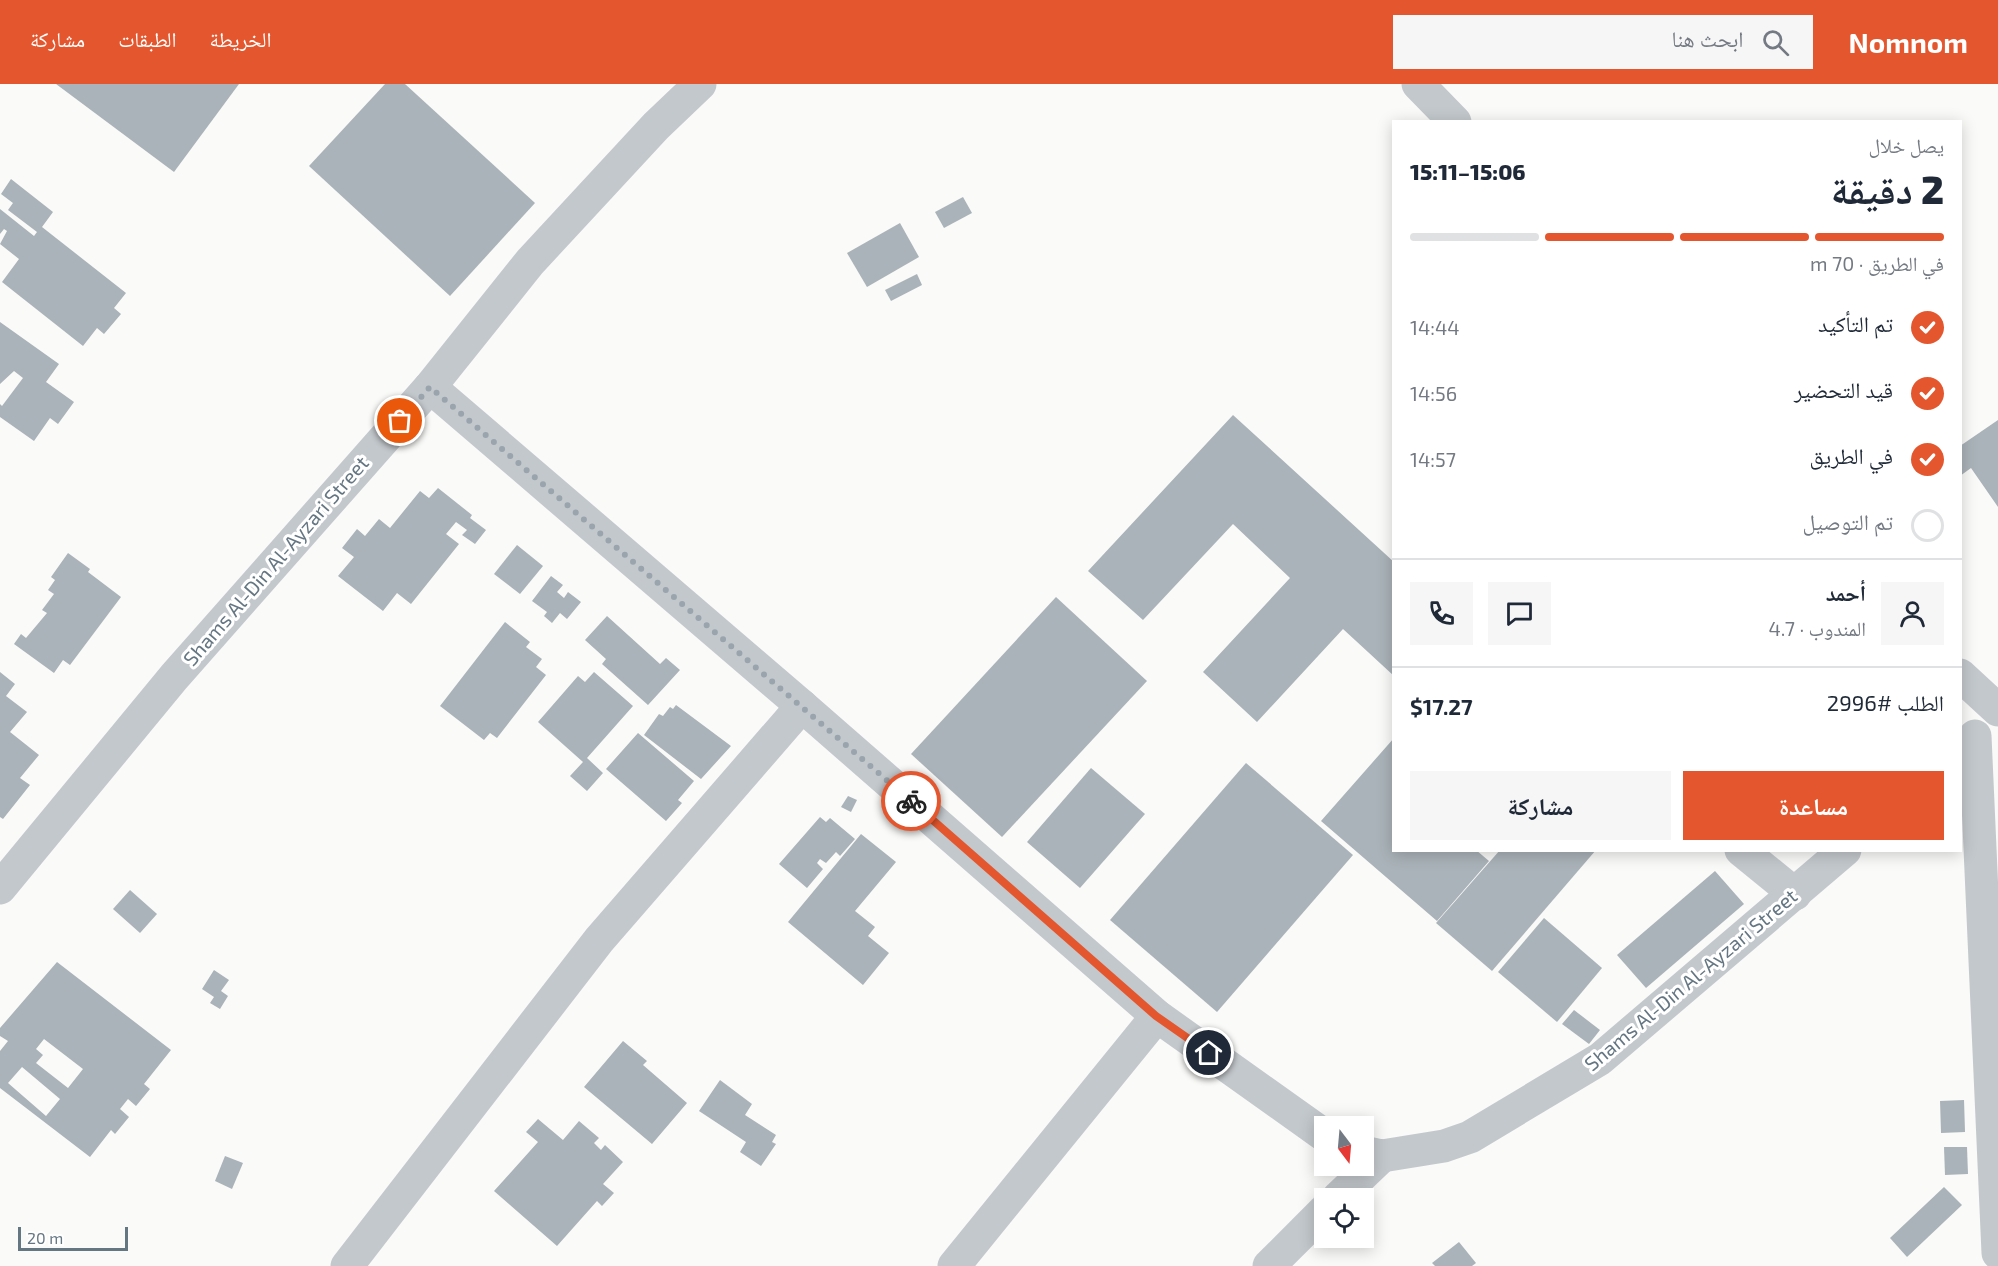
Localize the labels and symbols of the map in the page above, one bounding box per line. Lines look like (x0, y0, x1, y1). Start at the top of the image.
pin (374, 395, 425, 446)
street label: Shams Al-Din Al-Ayzari Street (178, 450, 373, 670)
courier (881, 771, 941, 831)
street label: Shams Al-Din Al-Ayzari Street (1579, 883, 1802, 1075)
pin (1183, 1027, 1234, 1078)
north arrow (1314, 1116, 1374, 1176)
scale bar (18, 1224, 128, 1252)

